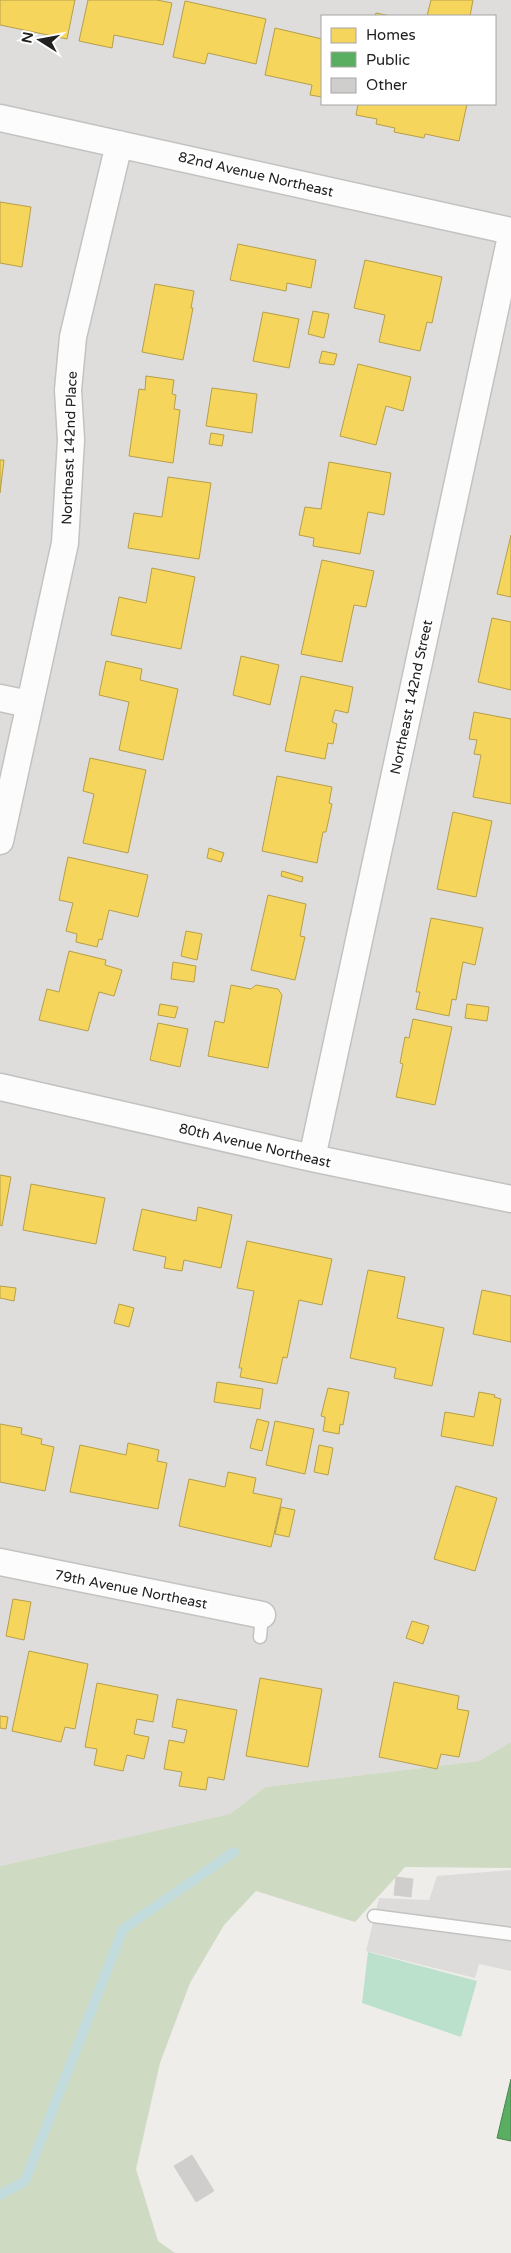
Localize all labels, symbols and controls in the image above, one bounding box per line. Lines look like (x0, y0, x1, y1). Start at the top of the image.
north arrow (15, 15, 65, 65)
legend (321, 15, 496, 105)
text: Homes (366, 26, 416, 44)
text: N (18, 30, 37, 45)
text: Public (366, 51, 410, 69)
text: Other (366, 76, 408, 94)
street label: 82nd Avenue Northeast (177, 148, 336, 201)
street label: Northeast 142nd Place (58, 371, 81, 525)
street label: Northeast 142nd Street (387, 618, 436, 776)
street label: 80th Avenue Northeast (177, 1120, 333, 1171)
street label: 79th Avenue Northeast (53, 1566, 209, 1613)

